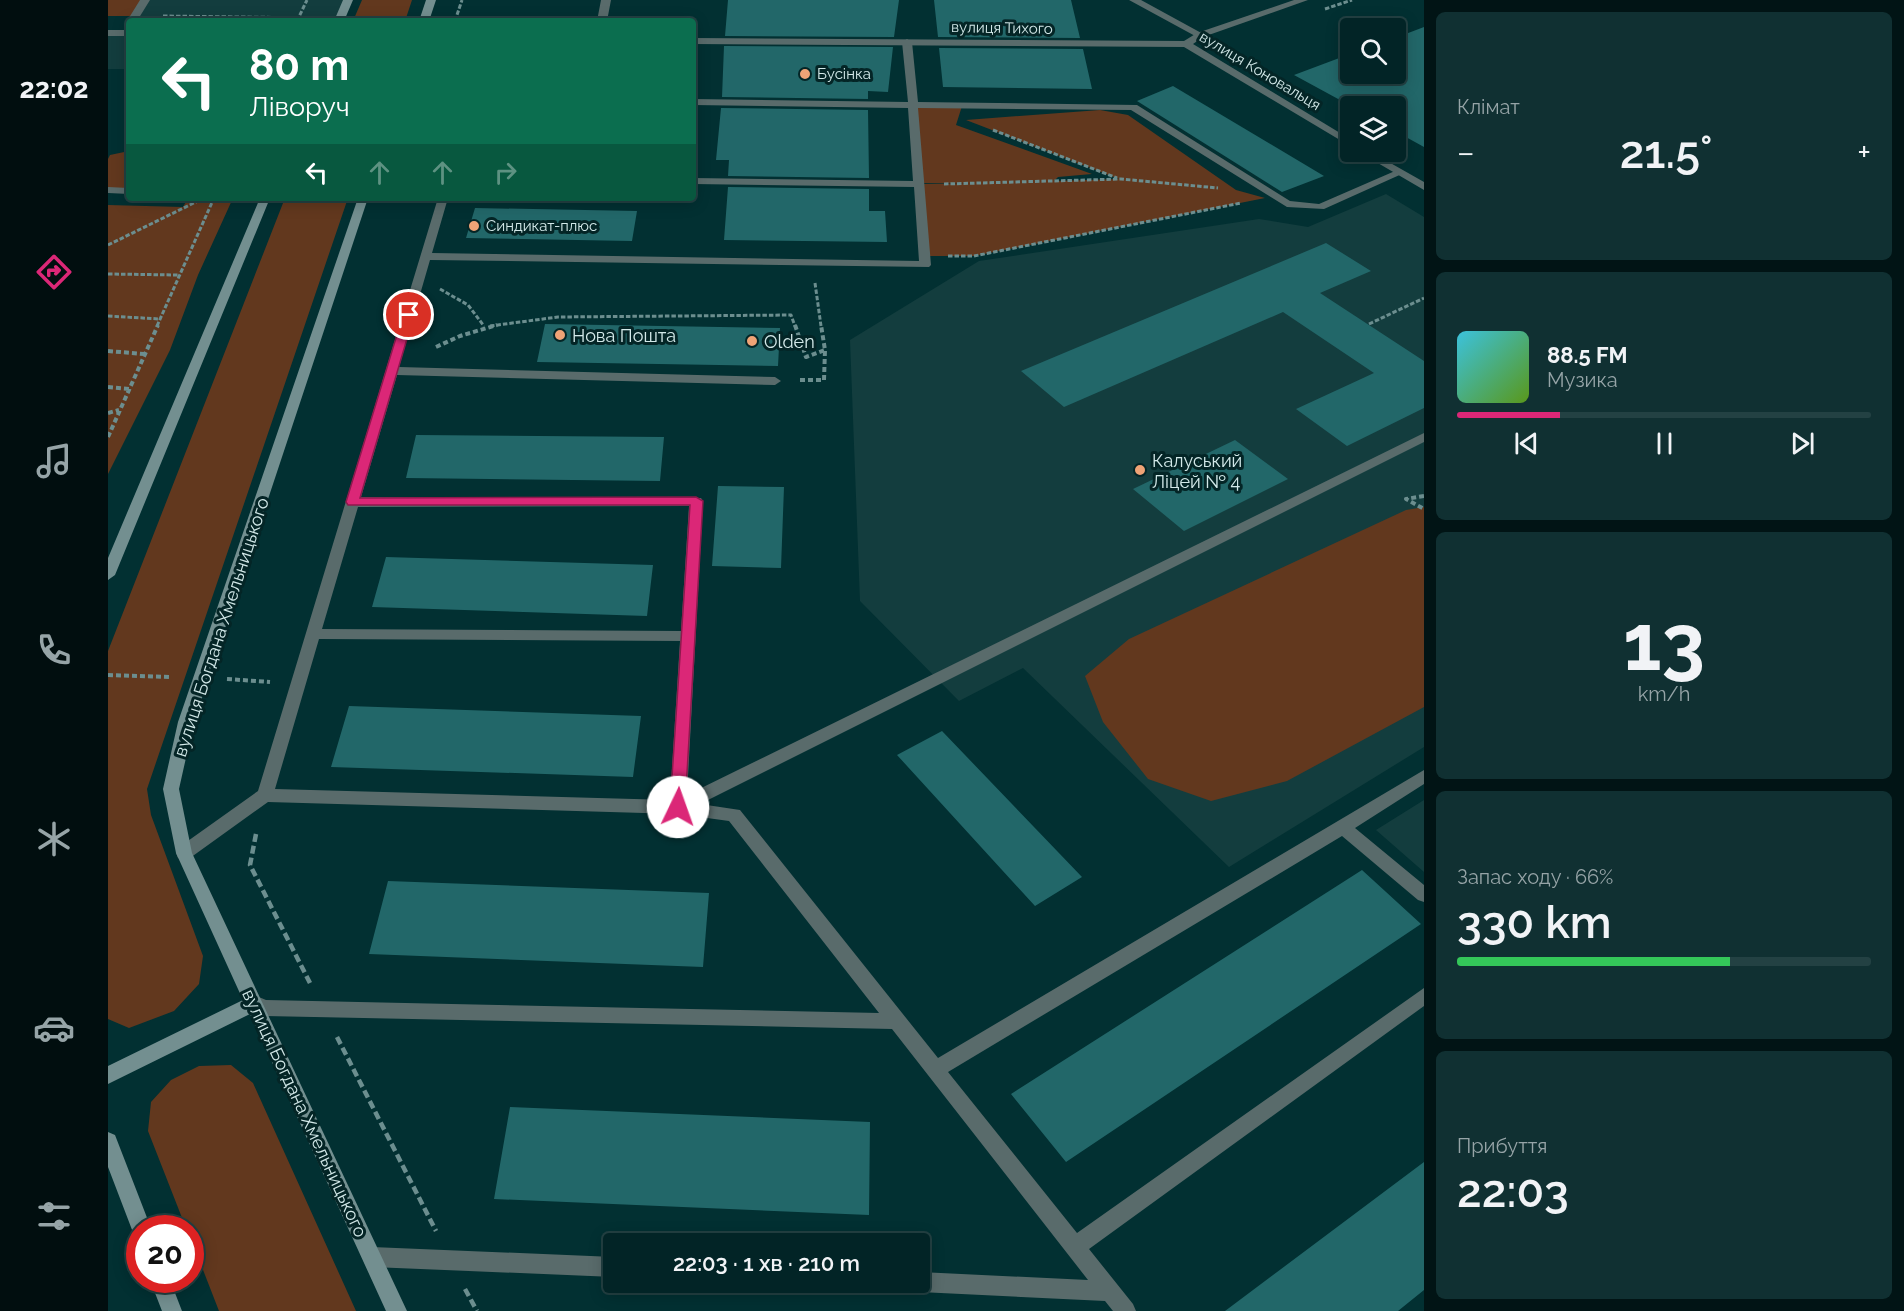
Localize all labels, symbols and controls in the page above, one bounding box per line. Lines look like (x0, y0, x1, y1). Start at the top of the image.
street label: вулиця Тихого (951, 18, 1053, 38)
map controls (1340, 18, 1406, 162)
button: search (1340, 18, 1406, 84)
street label: вулиця Коновальця (1196, 28, 1324, 114)
text: 80 m (249, 41, 349, 90)
icon: left (150, 42, 228, 120)
place label: Бусінка (817, 65, 871, 83)
marker: Бусінка (798, 67, 812, 81)
text: 22:02 (20, 73, 88, 104)
text: Ліворуч (249, 91, 350, 122)
text: Клімат (1457, 95, 1520, 119)
button: layers (1340, 96, 1406, 162)
text: 21.5° (1620, 126, 1712, 179)
text: − (1457, 133, 1475, 172)
text: + (1857, 133, 1871, 172)
icon: left (300, 156, 333, 189)
icon: ahead (363, 156, 396, 189)
icon: ahead (426, 156, 459, 189)
icon: right (489, 156, 522, 189)
place label: Синдикат-плюс (486, 217, 597, 235)
marker: Синдикат-плюс (467, 219, 481, 233)
icon: directions (33, 251, 75, 293)
pin (383, 289, 434, 340)
icon: arrive (392, 298, 425, 331)
place label: Нова Пошта (572, 325, 676, 346)
marker: Нова Пошта (553, 328, 567, 342)
place label: Olden (764, 331, 815, 352)
marker: Olden (745, 334, 759, 348)
text: 88.5 FM (1547, 342, 1628, 368)
text: Музика (1547, 368, 1618, 392)
icon: previous (1510, 427, 1543, 460)
icon: pause (1648, 427, 1681, 460)
icon: next (1786, 427, 1819, 460)
icon: music (33, 440, 75, 482)
place label: Калуський Ліцей № 4 (1152, 450, 1242, 492)
marker: Калуський Ліцей № 4 (1133, 463, 1147, 477)
street label: вулиця Богдана Хмельницького (169, 495, 273, 759)
text: 13 (1623, 597, 1705, 688)
icon: phone (33, 629, 75, 671)
text: km/h (1638, 682, 1690, 706)
position arrow (646, 775, 710, 839)
icon: climate (33, 818, 75, 860)
text: Запас ходу · 66% (1457, 865, 1613, 889)
text: 330 km (1457, 896, 1612, 949)
street label: вулиця Богдана Хмельницького (238, 986, 372, 1241)
icon: car (33, 1007, 75, 1049)
text: Прибуття (1457, 1134, 1547, 1158)
text: 22:03 (1457, 1165, 1569, 1218)
icon: filters (33, 1195, 75, 1237)
speed limit sign: 20 (126, 1215, 204, 1293)
text: 22:03 · 1 хв · 210 m (673, 1250, 860, 1276)

